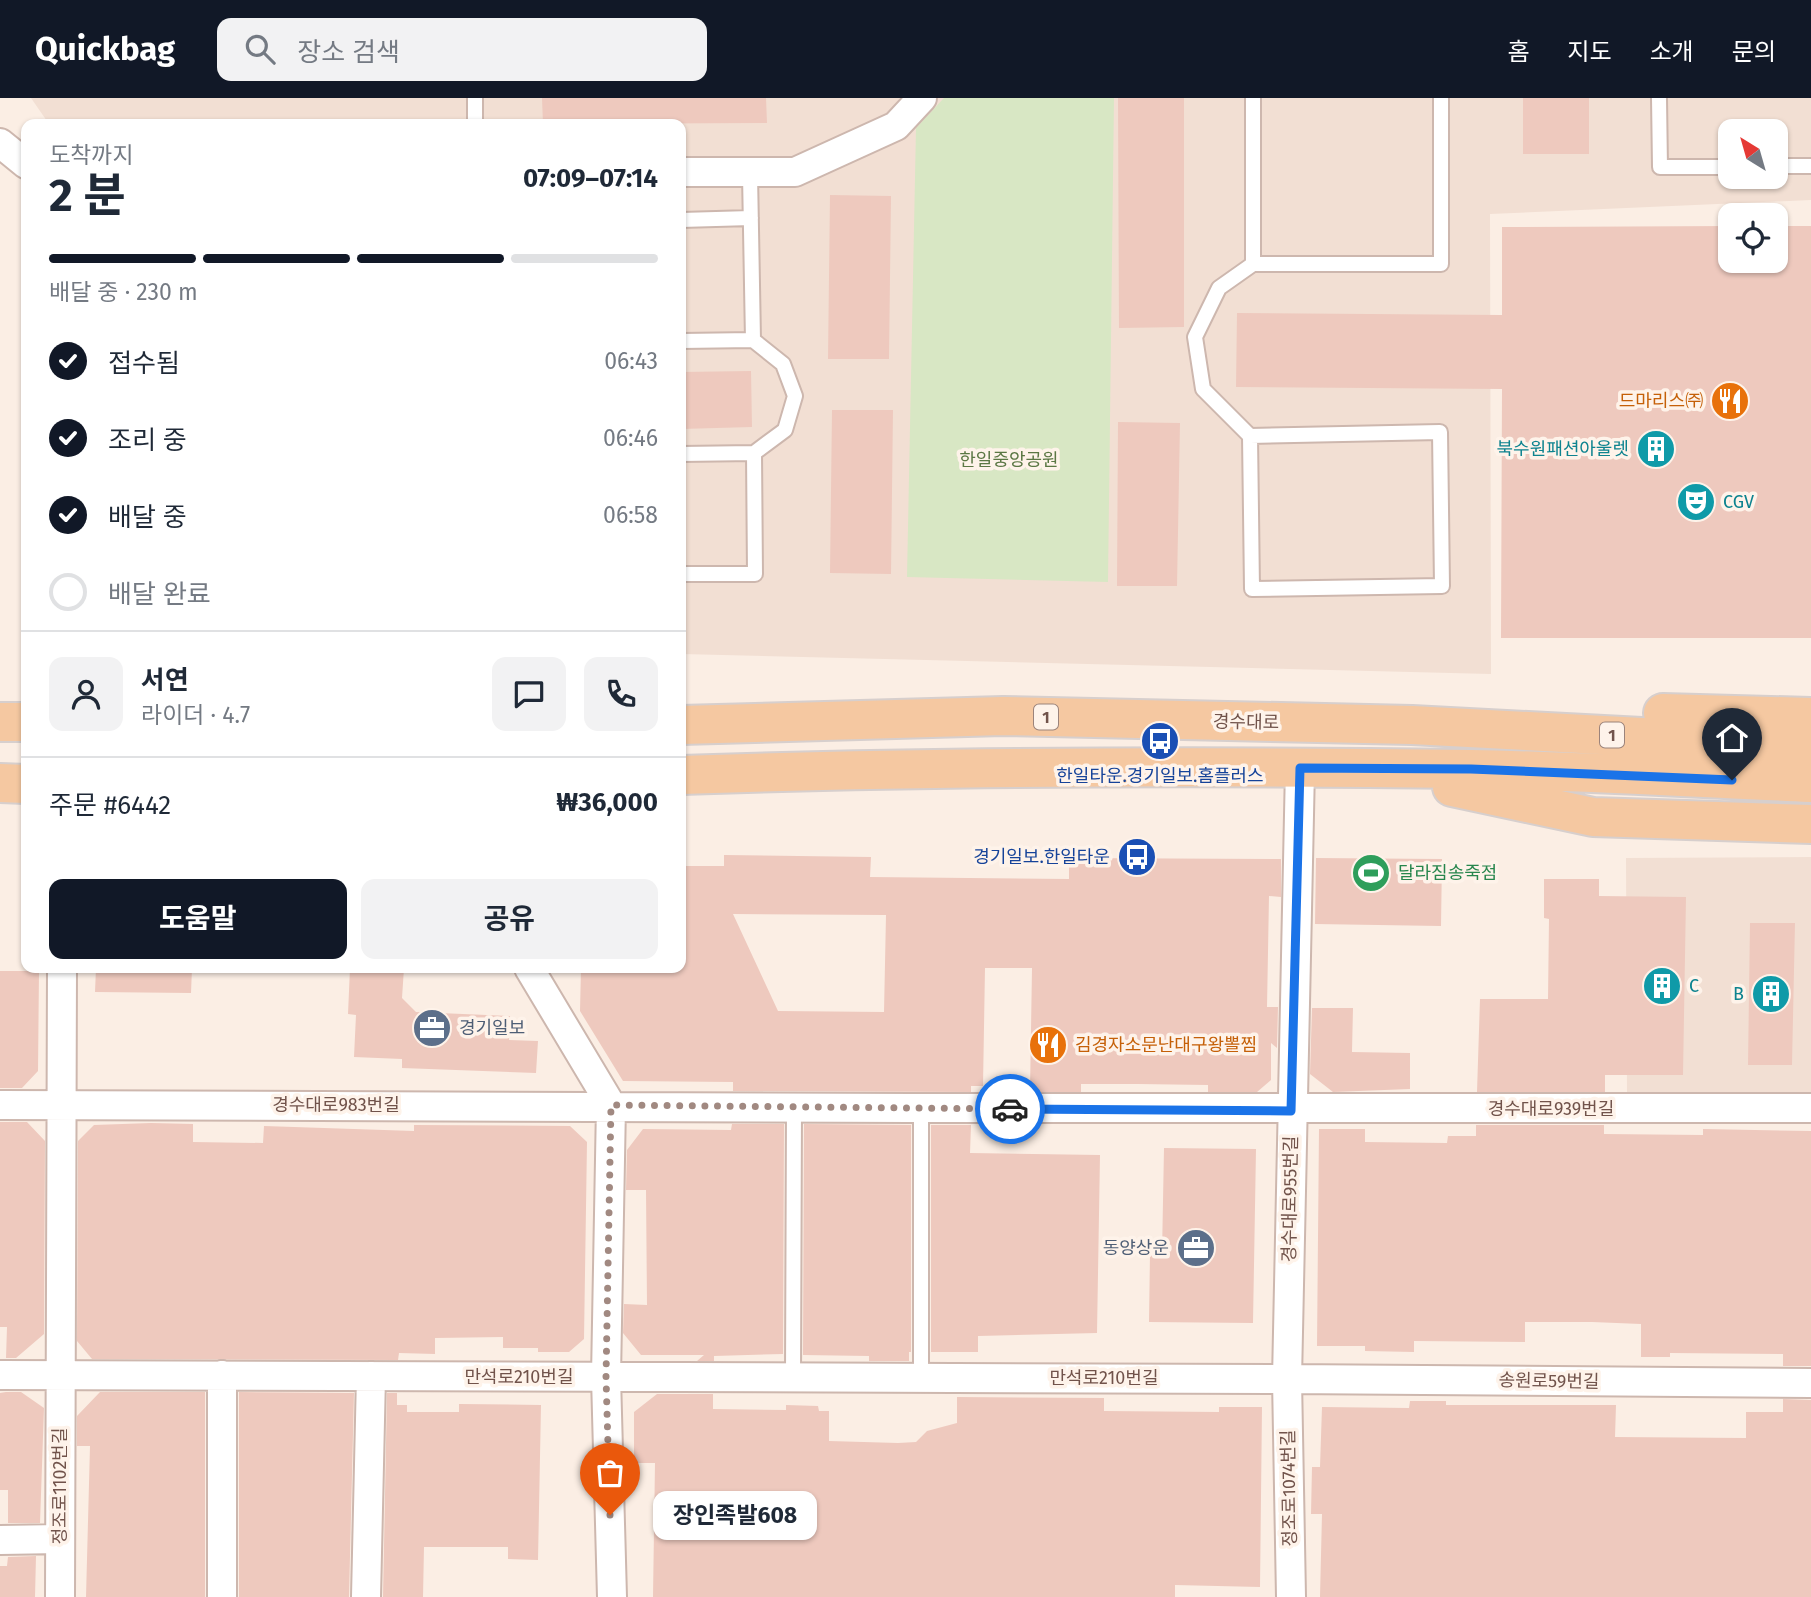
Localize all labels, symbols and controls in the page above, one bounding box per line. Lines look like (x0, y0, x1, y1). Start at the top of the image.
search box (217, 18, 707, 81)
text: Quickbag (35, 29, 175, 69)
icon: search (241, 30, 279, 68)
text: 장소 검색 (297, 37, 400, 68)
text: 홈 (1507, 38, 1529, 66)
text: 지도 (1567, 38, 1612, 66)
text: 소개 (1650, 38, 1694, 66)
text: 문의 (1732, 38, 1776, 66)
north arrow (1718, 119, 1788, 189)
map controls (1718, 119, 1788, 273)
text: 도착까지 (49, 141, 134, 169)
text: 07:09–07:14 (523, 163, 658, 194)
text: 2 분 (49, 168, 126, 223)
button: locate (1718, 203, 1788, 273)
text: 배달 중 · 230 m (49, 278, 198, 306)
icon: check (49, 342, 87, 380)
text: 06:43 (604, 347, 658, 375)
text: 접수됨 (108, 348, 180, 379)
restaurant icon: 드마리스㈜ (1709, 380, 1751, 422)
place label: 드마리스㈜ (1619, 390, 1703, 412)
icon: check (49, 419, 87, 457)
text: 06:46 (603, 424, 658, 452)
text: 조리 중 (108, 425, 187, 456)
building icon: 북수원패션아울렛 (1635, 428, 1677, 470)
place label: 북수원패션아울렛 (1497, 438, 1629, 460)
park label: 한일중앙공원 (959, 449, 1059, 471)
theatre icon: CGV (1675, 481, 1717, 523)
place label: CGV (1723, 491, 1754, 513)
icon: check (49, 496, 87, 534)
text: 06:58 (603, 501, 658, 529)
text: 배달 중 (108, 502, 187, 533)
text: 배달 완료 (108, 579, 211, 610)
button: person (49, 657, 123, 731)
button: chat (492, 657, 566, 731)
button: phone (584, 657, 658, 731)
text: 서연 (141, 665, 189, 696)
text: 라이더 · 4.7 (141, 701, 250, 729)
road number: 1 (1034, 704, 1058, 730)
pin (1702, 708, 1762, 780)
street label: 경수대로 (1213, 710, 1279, 734)
icon: home (1713, 719, 1751, 757)
bus stop icon: 한일타운.경기일보.홈플러스 (1139, 720, 1181, 762)
road number: 1 (1600, 722, 1624, 748)
place label: 한일타운.경기일보.홈플러스 (1056, 765, 1264, 787)
text: ₩36,000 (556, 787, 658, 818)
text: 주문 #6442 (49, 790, 171, 821)
bus stop icon: 경기일보.한일타운 (1116, 836, 1158, 878)
place label: 경기일보.한일타운 (973, 846, 1110, 868)
sports icon: 달라짐송죽점 (1350, 852, 1392, 894)
place label: 달라짐송죽점 (1398, 862, 1497, 884)
button: 도움말 (49, 879, 347, 959)
button: 공유 (361, 879, 658, 959)
building icon: C (1641, 965, 1683, 1007)
building icon: B (1750, 973, 1792, 1015)
place label: C (1689, 975, 1699, 997)
place label: B (1733, 983, 1744, 1005)
office icon: 경기일보 (411, 1007, 453, 1049)
place label: 경기일보 (459, 1017, 525, 1039)
restaurant icon: 김경자소문난대구왕뽈찜 (1027, 1024, 1069, 1066)
place label: 김경자소문난대구왕뽈찜 (1075, 1034, 1257, 1056)
courier (975, 1074, 1045, 1144)
icon: car (991, 1090, 1029, 1128)
street label: 경수대로983번길 (272, 1094, 400, 1116)
street label: 경수대로939번길 (1488, 1098, 1614, 1120)
street label: 경수대로955번길 (1278, 1135, 1302, 1263)
office icon: 동양상운 (1175, 1227, 1217, 1269)
place label: 동양상운 (1103, 1237, 1169, 1259)
street label: 만석로210번길 (464, 1366, 574, 1388)
street label: 만석로210번길 (1049, 1367, 1159, 1389)
street label: 송원로59번길 (1498, 1369, 1600, 1393)
street label: 정조로1102번길 (49, 1428, 71, 1544)
street label: 정조로1074번길 (1277, 1429, 1301, 1547)
pin (580, 1443, 640, 1515)
icon: bag (591, 1454, 629, 1492)
callout: 장인족발608 (652, 1490, 816, 1540)
text: 장인족발608 (673, 1501, 797, 1529)

